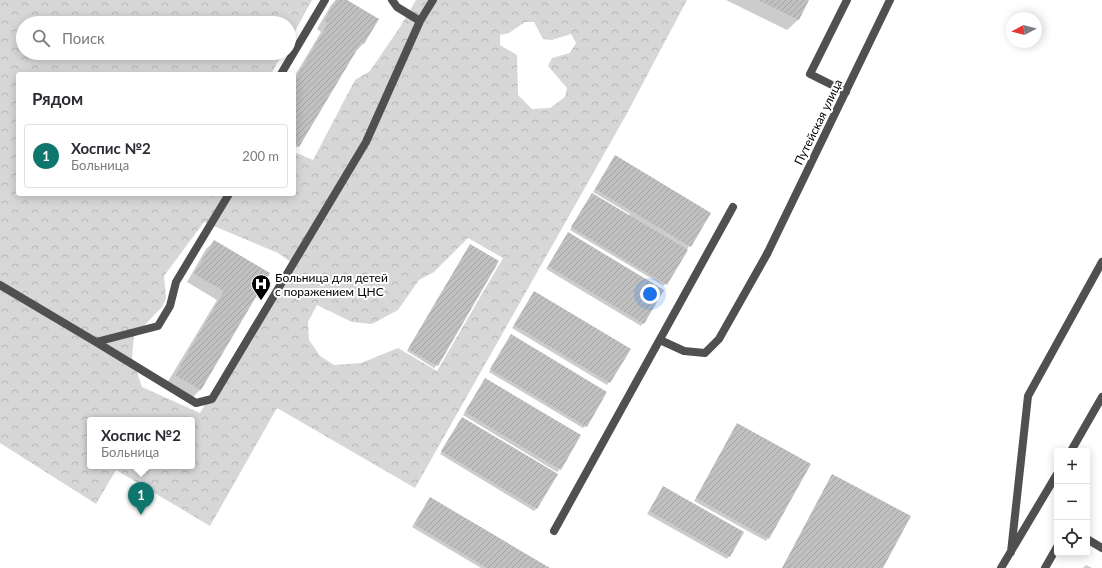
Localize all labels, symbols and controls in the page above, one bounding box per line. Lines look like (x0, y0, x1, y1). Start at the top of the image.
north arrow (1006, 12, 1042, 48)
search box (16, 16, 296, 60)
icon: search (30, 27, 52, 49)
text: Поиск (62, 29, 105, 47)
street label: Путейская улица (791, 77, 845, 167)
text: Рядом (32, 88, 83, 109)
text: Хоспис №2 (71, 139, 151, 157)
text: 1 (42, 148, 50, 164)
text: 200 m (242, 148, 279, 164)
text: Больница (71, 157, 129, 173)
place label: Больница для детей с поражением ЦНС (275, 270, 388, 299)
hospital icon: Больница для детей с поражением ЦНС (250, 273, 272, 301)
your location (640, 284, 660, 304)
popup (87, 417, 195, 469)
text: Хоспис №2 (101, 426, 181, 444)
text: Больница (101, 444, 159, 460)
map controls (1054, 448, 1090, 556)
button: + (1054, 448, 1090, 484)
pin: 1 (128, 482, 154, 515)
button: − (1054, 484, 1090, 520)
button: locate (1054, 520, 1090, 556)

